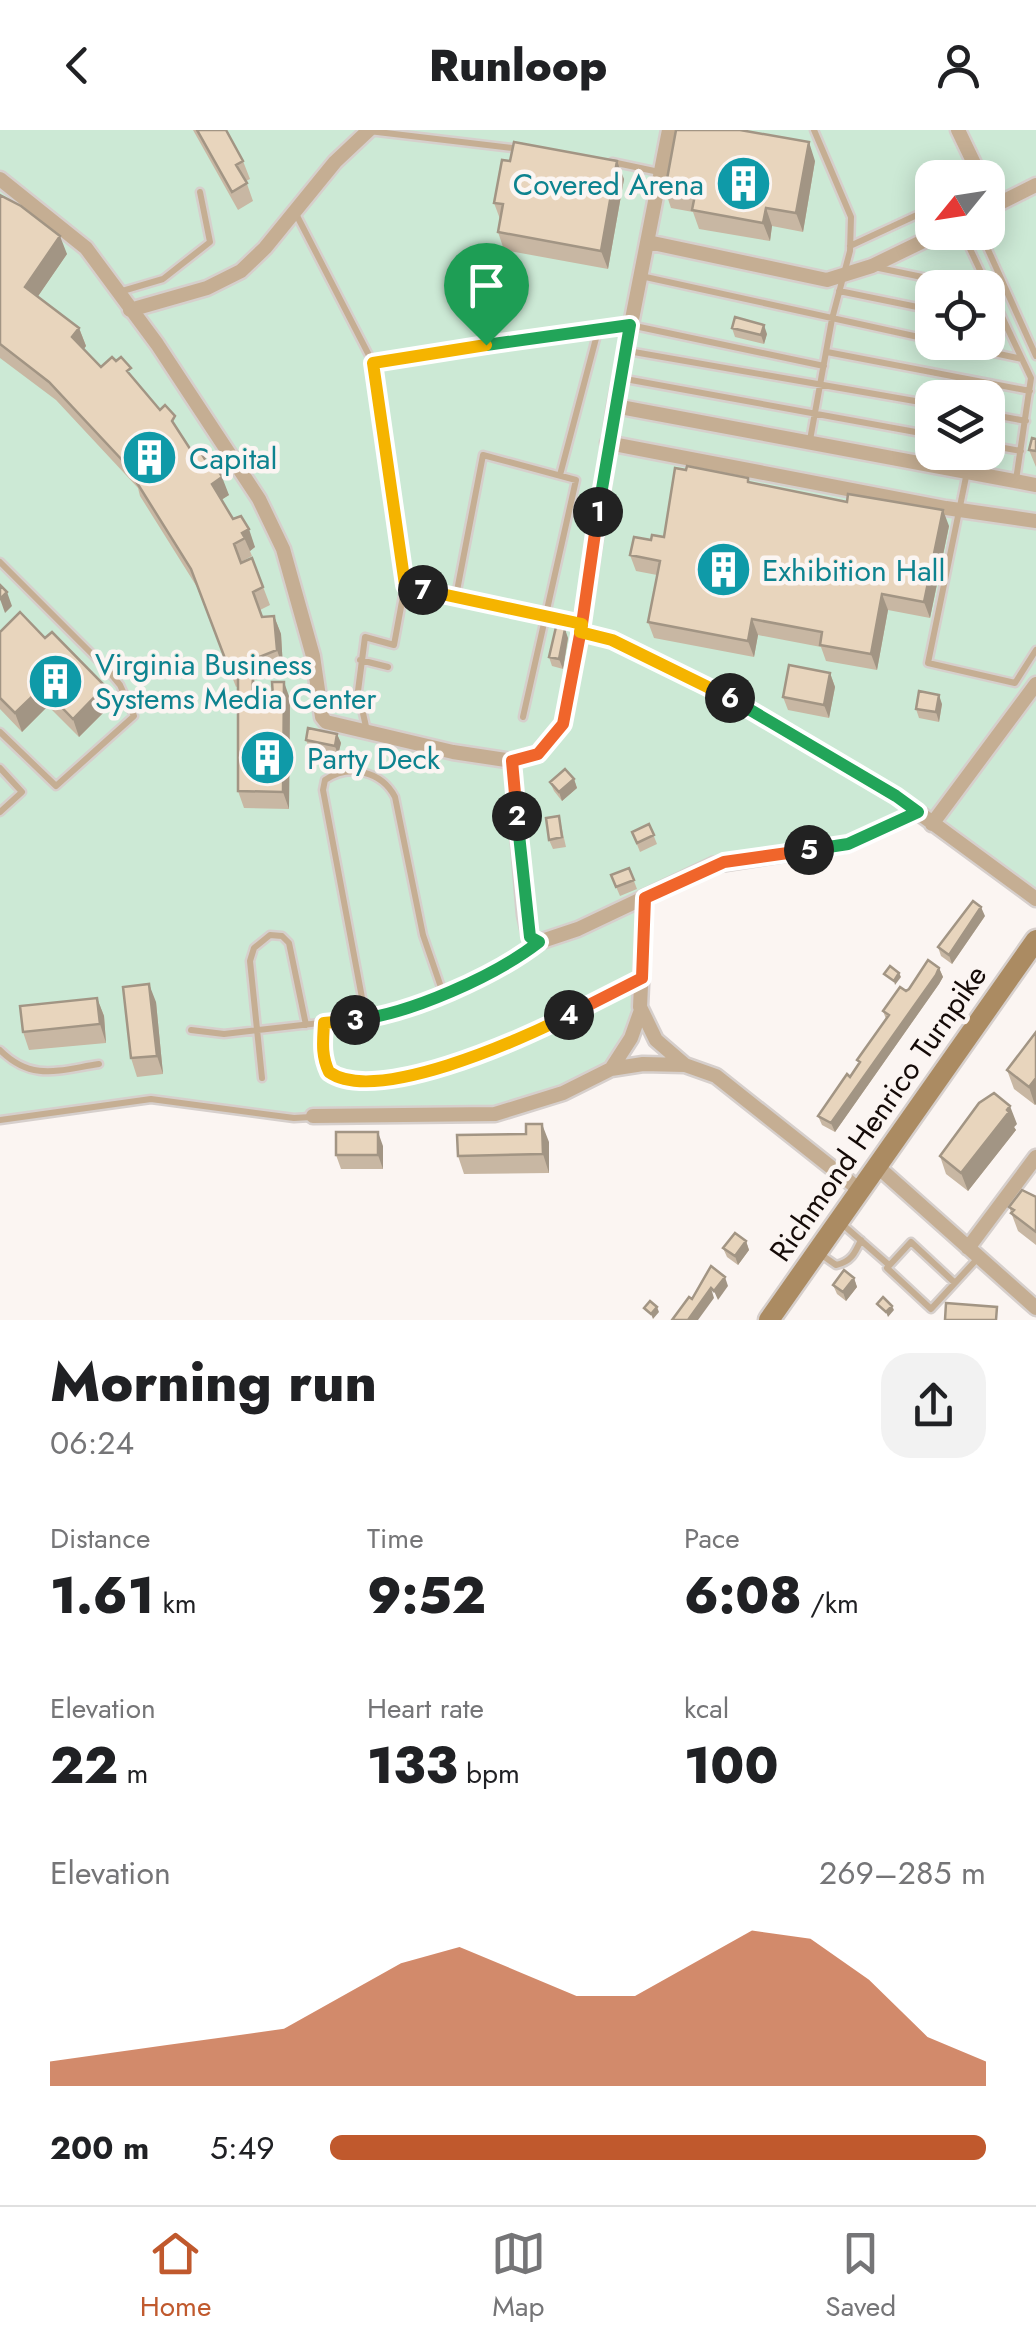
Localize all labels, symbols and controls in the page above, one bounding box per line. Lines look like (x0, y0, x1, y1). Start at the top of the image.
text: Runloop (429, 33, 607, 98)
icon: back (50, 38, 105, 93)
icon: person (931, 38, 986, 93)
building icon: Covered Arena (713, 154, 773, 214)
north arrow (915, 160, 1005, 250)
map controls (915, 160, 1005, 470)
place label: Covered Arena (513, 163, 704, 206)
pin (444, 243, 529, 346)
icon: arrive (459, 258, 514, 313)
button: locate (915, 270, 1005, 360)
button: layers (915, 380, 1005, 470)
building icon: Capital (120, 428, 180, 488)
place label: Capital (189, 437, 277, 480)
pin: 1 (573, 487, 623, 537)
text: 1 (591, 491, 605, 532)
building icon: Exhibition Hall (693, 540, 753, 600)
place label: Exhibition Hall (762, 549, 945, 592)
pin: 7 (398, 565, 448, 615)
text: 7 (415, 569, 431, 610)
place label: Virginia Business Systems Media Center (95, 643, 377, 720)
building icon: Virginia Business Systems Media Center (26, 651, 86, 711)
pin: 6 (705, 673, 755, 723)
text: 6 (721, 677, 739, 718)
building icon: Party Deck (238, 728, 298, 788)
place label: Party Deck (307, 737, 441, 780)
pin: 2 (492, 791, 542, 841)
text: 2 (508, 795, 526, 836)
pin: 5 (784, 825, 834, 875)
text: 5 (800, 829, 818, 870)
street label: Richmond Henrico Turnpike (759, 956, 997, 1270)
pin: 4 (544, 990, 594, 1040)
text: 4 (559, 994, 579, 1035)
pin: 3 (330, 995, 380, 1045)
text: 3 (346, 999, 364, 1040)
text: Morning run (50, 1342, 377, 1422)
button: share (881, 1353, 986, 1458)
text: 06:24 (50, 1420, 134, 1466)
text: Distance (50, 1518, 150, 1559)
text: Time (367, 1518, 424, 1559)
text: Pace (684, 1518, 740, 1559)
text: 1.61 (50, 1559, 154, 1632)
text: 9:52 (367, 1559, 486, 1632)
text: 6:08 (684, 1559, 802, 1632)
text: km (154, 1583, 197, 1624)
text: /km (802, 1583, 859, 1624)
text: Elevation (50, 1688, 156, 1729)
text: Heart rate (367, 1688, 484, 1729)
text: kcal (684, 1688, 729, 1729)
text: 22 (50, 1729, 118, 1802)
text: 133 (367, 1729, 458, 1802)
text: 100 (684, 1729, 778, 1802)
text: m (118, 1753, 148, 1794)
text: bpm (458, 1753, 520, 1794)
text: Elevation (50, 1850, 171, 1896)
text: 269–285 m (819, 1850, 986, 1896)
text: 200 m (50, 2125, 149, 2171)
text: 5:49 (210, 2125, 275, 2171)
tab: Home (140, 2226, 211, 2327)
tab: Map (491, 2226, 546, 2327)
tab: Saved (825, 2226, 896, 2327)

